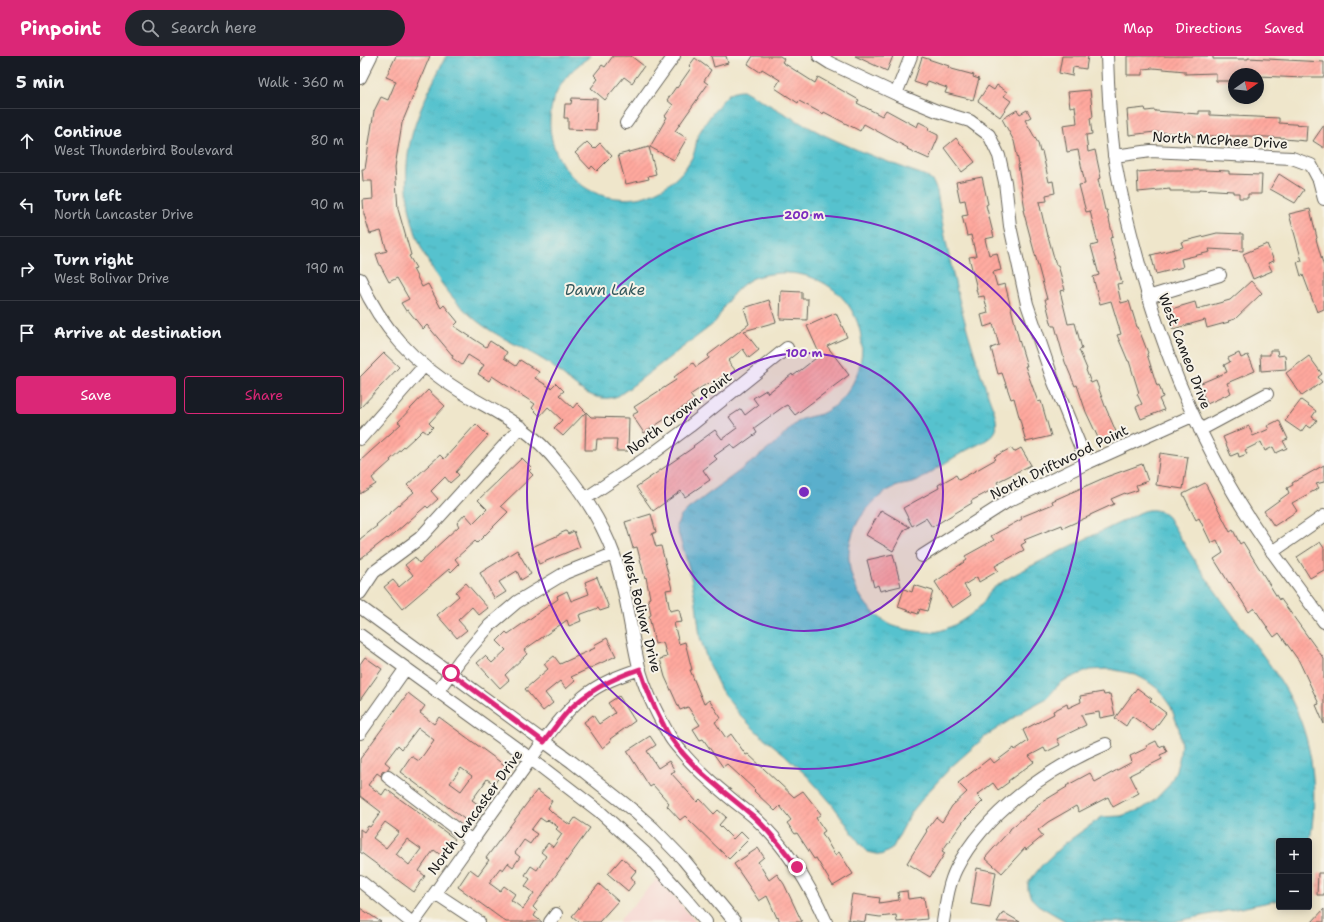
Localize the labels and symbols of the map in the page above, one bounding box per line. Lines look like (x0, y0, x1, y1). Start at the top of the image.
north arrow (1228, 68, 1264, 104)
street label: North McPhee Drive (1152, 127, 1288, 153)
text: 200 m (784, 207, 824, 223)
water label: Dawn Lake (565, 280, 645, 300)
street label: West Cameo Drive (1155, 291, 1215, 412)
text: 100 m (786, 345, 823, 361)
street label: North Crown Point (623, 368, 735, 458)
street label: North Driftwood Point (987, 421, 1131, 503)
centre of rings (797, 485, 811, 499)
street label: West Bolivar Drive (618, 550, 666, 675)
route start (442, 664, 460, 682)
street label: North Lancaster Drive (424, 746, 527, 878)
route end (788, 858, 806, 876)

